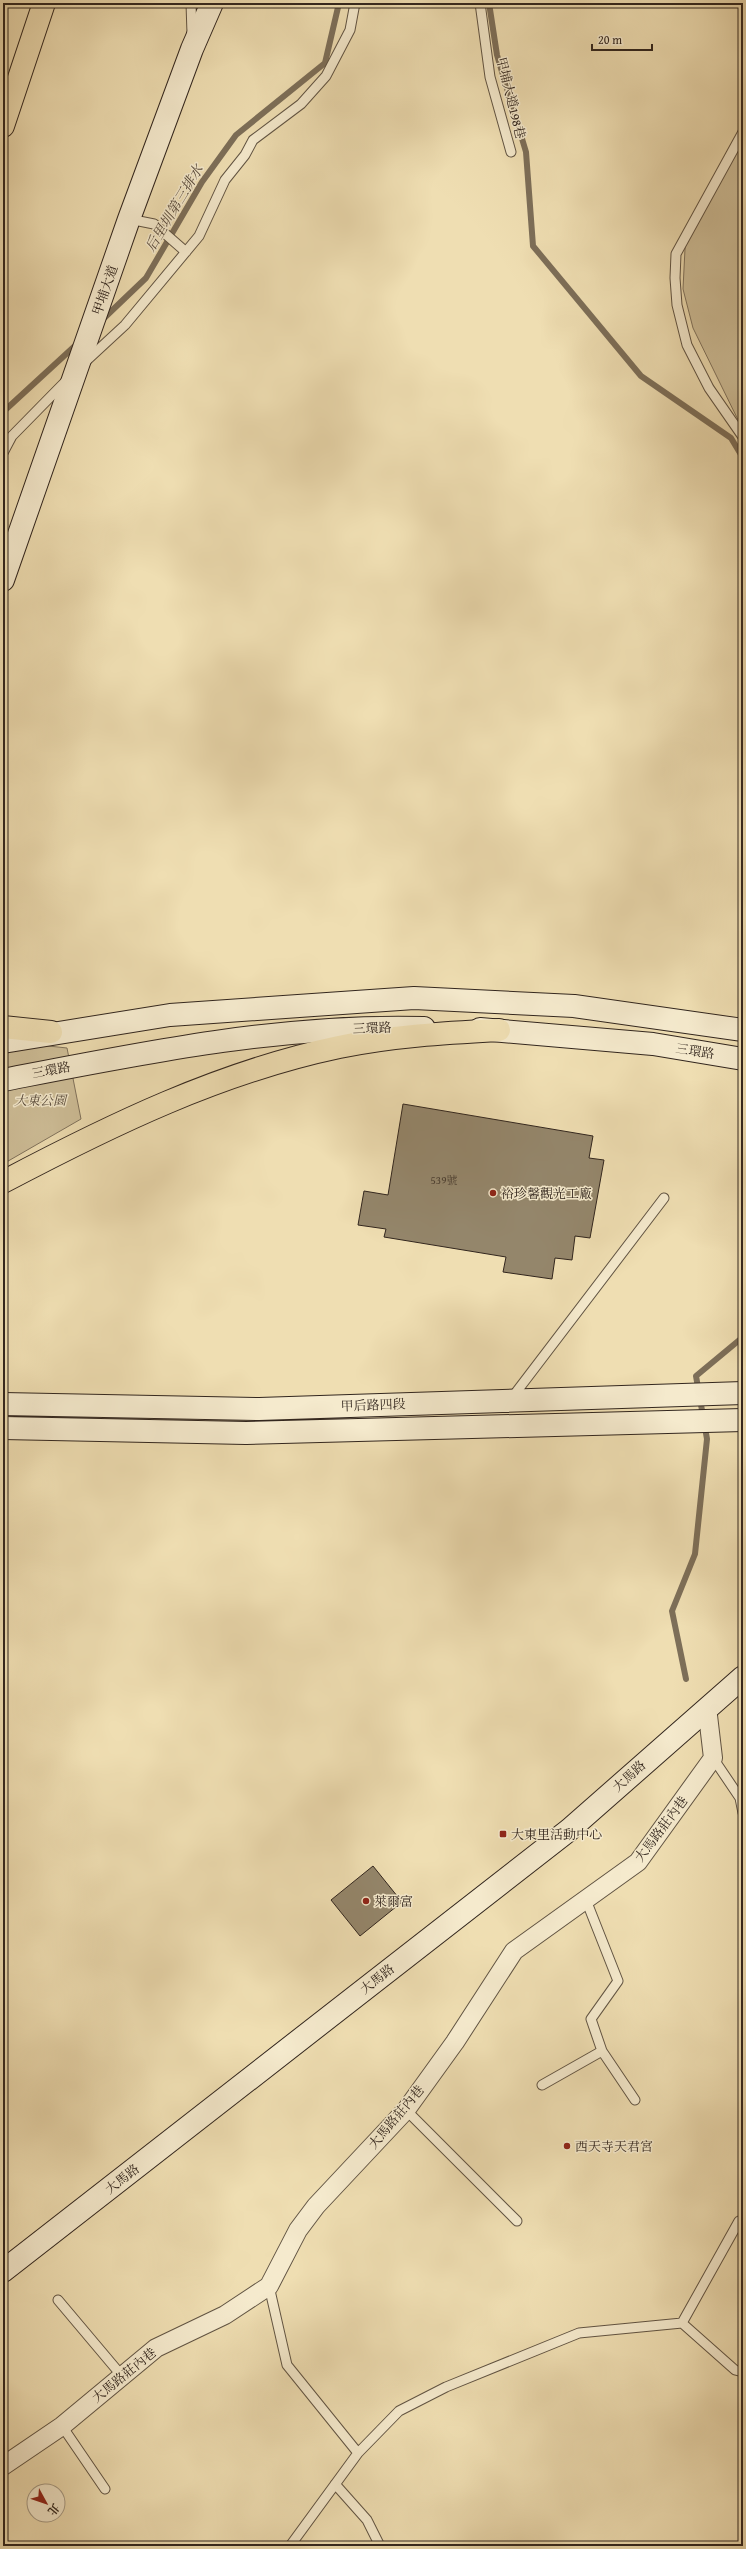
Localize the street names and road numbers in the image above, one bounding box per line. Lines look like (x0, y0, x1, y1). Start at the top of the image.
street label: 甲埔大道198巷 (492, 55, 530, 141)
street label: 甲埔大道 (88, 262, 122, 318)
street label: 三環路 (352, 1018, 392, 1038)
street label: 三環路 (674, 1039, 716, 1063)
street label: 三環路 (30, 1057, 72, 1083)
street label: 甲后路四段 (340, 1394, 406, 1416)
street label: 大馬路 (608, 1756, 650, 1796)
street label: 大馬路莊內巷 (630, 1792, 692, 1866)
street label: 大馬路 (356, 1960, 398, 1998)
street label: 大馬路莊內巷 (364, 2081, 428, 2153)
street label: 大馬路 (101, 2160, 143, 2198)
street label: 大馬路莊內巷 (88, 2343, 160, 2407)

